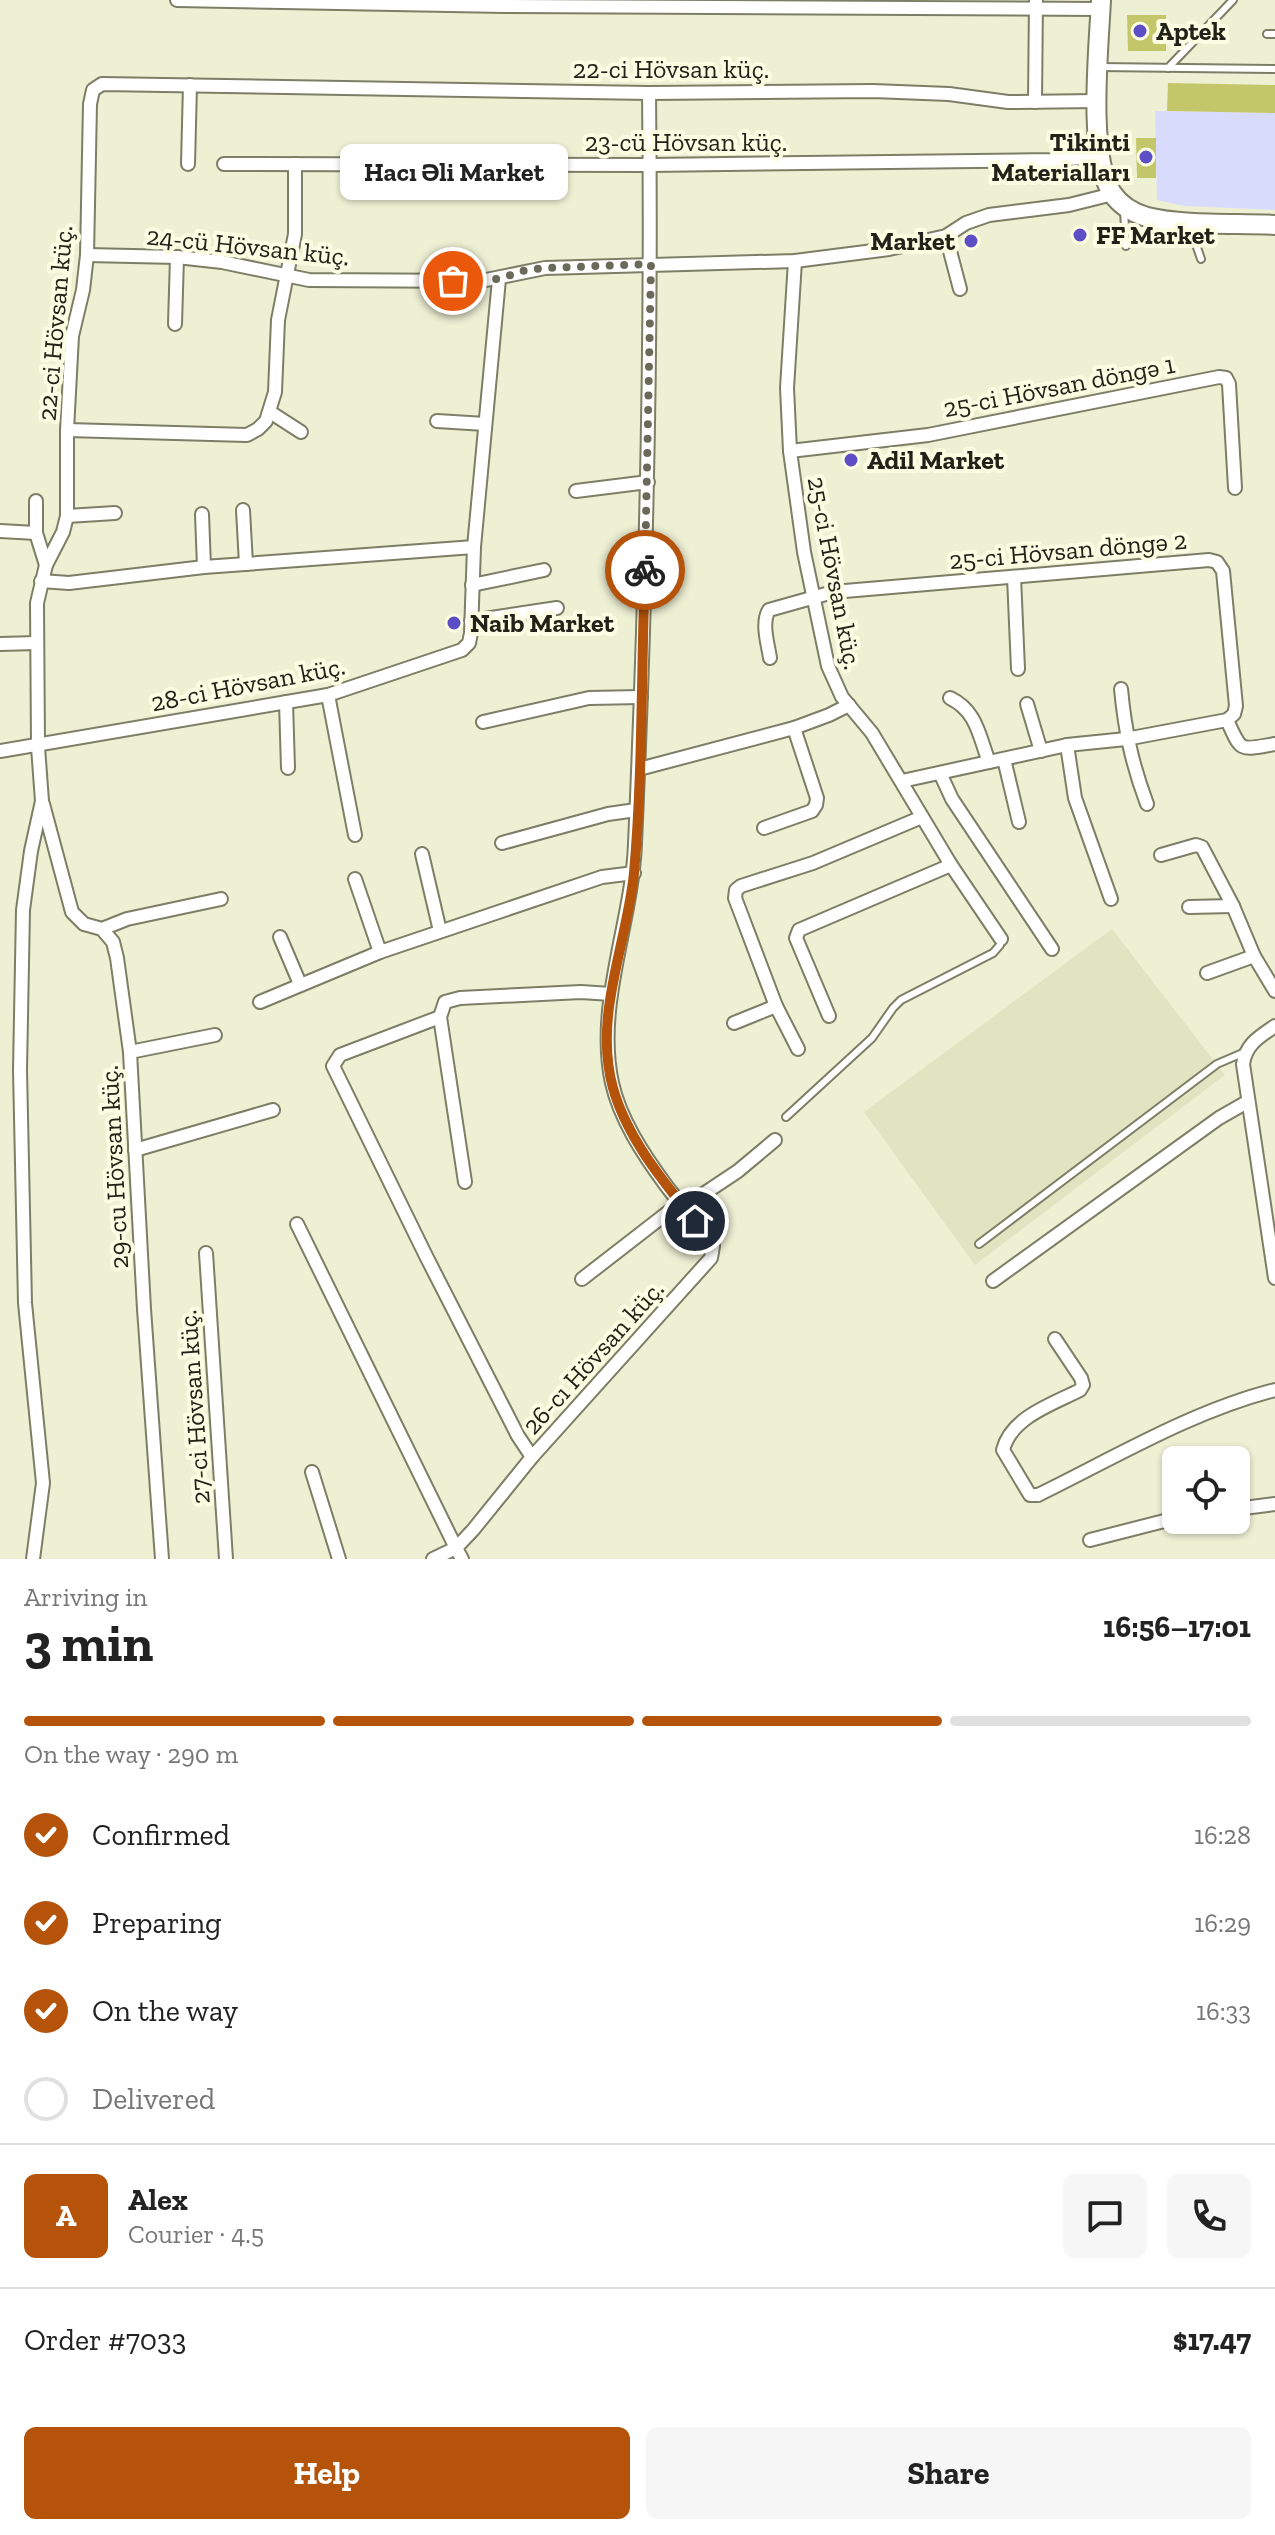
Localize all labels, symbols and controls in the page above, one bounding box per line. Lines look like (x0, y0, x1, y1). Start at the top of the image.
place label: Aptek (1156, 15, 1226, 47)
marker: Aptek (1131, 22, 1149, 40)
street label: 22-ci Hövsan küç. (573, 53, 769, 85)
street label: 23-cü Hövsan küç. (585, 126, 787, 158)
place label: Tikinti Materialları (991, 126, 1130, 188)
callout: Hacı Əli Market (339, 145, 567, 201)
marker: Tikinti Materialları (1137, 148, 1155, 166)
text: Hacı Əli Market (364, 156, 544, 188)
street label: 24-cü Hövsan küç. (145, 219, 351, 273)
place label: FF Market (1096, 219, 1215, 251)
street label: 22-ci Hövsan küç. (31, 224, 79, 422)
place label: Market (870, 225, 956, 257)
marker: FF Market (1071, 226, 1089, 244)
marker: Market (962, 232, 980, 250)
pin (419, 247, 487, 315)
icon: bag (431, 259, 475, 303)
street label: 25-ci Hövsan döngə 1 (941, 348, 1177, 424)
place label: Adil Market (867, 444, 1005, 476)
marker: Adil Market (842, 451, 860, 469)
street label: 25-ci Hövsan küç. (801, 474, 869, 672)
street label: 25-ci Hövsan döngə 2 (948, 524, 1188, 576)
courier (605, 530, 685, 610)
icon: bike (623, 548, 667, 592)
place label: Naib Market (470, 607, 615, 639)
marker: Naib Market (445, 614, 463, 632)
street label: 28-ci Hövsan küç. (148, 650, 348, 718)
street label: 29-cu Hövsan küç. (93, 1064, 135, 1270)
pin (661, 1187, 729, 1255)
icon: home (673, 1199, 717, 1243)
street label: 26-cı Hövsan küç. (515, 1273, 671, 1441)
street label: 27-ci Hövsan küç. (171, 1309, 217, 1505)
map controls (1162, 1446, 1250, 1534)
button: locate (1162, 1446, 1250, 1534)
text: Arriving in (24, 1581, 147, 1613)
text: 16:56–17:01 (1103, 1609, 1251, 1645)
text: 3 min (24, 1612, 153, 1674)
text: On the way · 290 m (24, 1738, 238, 1770)
icon: check (24, 1813, 68, 1857)
text: Confirmed (92, 1817, 230, 1853)
text: 16:28 (1194, 1819, 1251, 1851)
icon: check (24, 1901, 68, 1945)
text: Preparing (92, 1905, 222, 1941)
text: 16:29 (1194, 1907, 1251, 1939)
icon: check (24, 1989, 68, 2033)
text: On the way (92, 1993, 238, 2029)
text: 16:33 (1196, 1995, 1251, 2027)
text: Delivered (92, 2081, 215, 2117)
button: chat (1063, 2174, 1147, 2258)
button: phone (1167, 2174, 1251, 2258)
text: Alex (128, 2182, 188, 2218)
text: A (56, 2198, 76, 2234)
text: Courier · 4.5 (128, 2218, 264, 2250)
text: Order #7033 (24, 2322, 186, 2358)
text: $17.47 (1173, 2322, 1251, 2358)
button: Help (24, 2427, 630, 2519)
button: Share (646, 2427, 1251, 2519)

